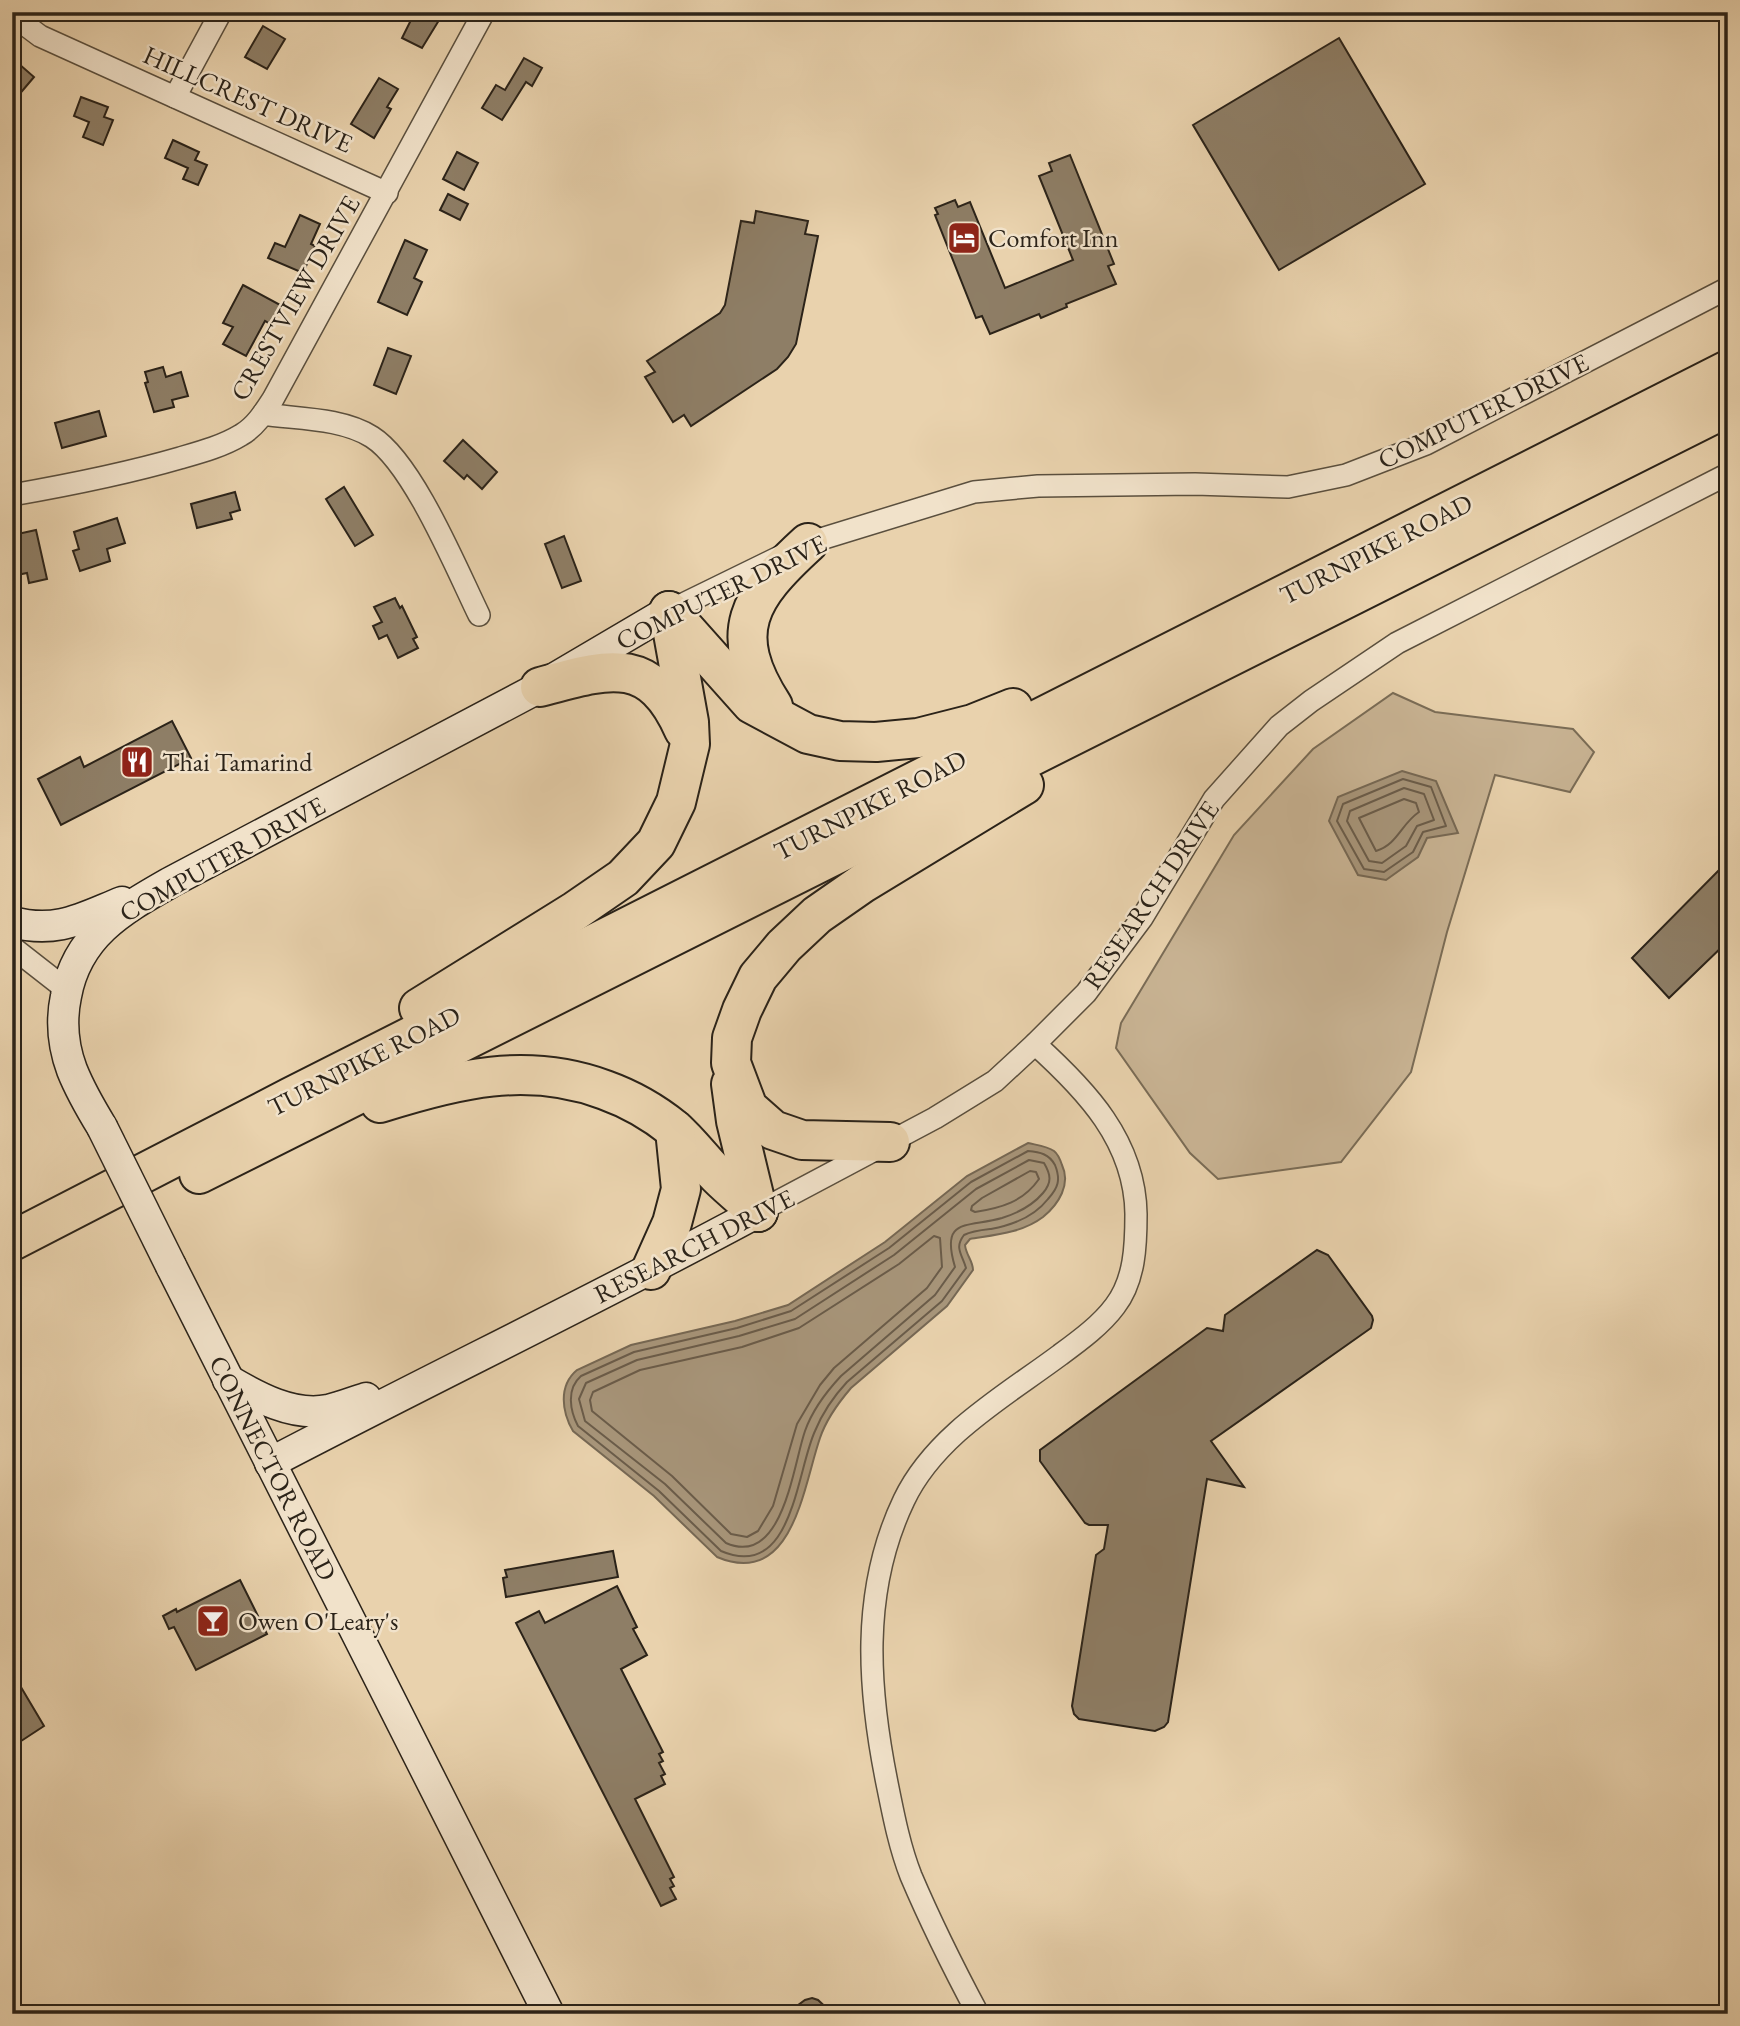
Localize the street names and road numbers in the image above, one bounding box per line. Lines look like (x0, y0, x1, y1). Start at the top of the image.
street label: HILLCREST DRIVE (138, 38, 358, 161)
street label: CRESTVIEW DRIVE (222, 189, 368, 407)
street label: COMPUTER DRIVE (1372, 345, 1594, 477)
street label: TURNPIKE ROAD (1274, 486, 1478, 612)
street label: COMPUTER DRIVE (610, 526, 832, 658)
street label: TURNPIKE ROAD (768, 742, 972, 868)
street label: COMPUTER DRIVE (113, 788, 331, 930)
street label: RESEARCH DRIVE (1075, 794, 1227, 996)
street label: TURNPIKE ROAD (262, 998, 466, 1124)
street label: RESEARCH DRIVE (588, 1181, 800, 1311)
street label: CONNECTOR ROAD (201, 1350, 345, 1586)

